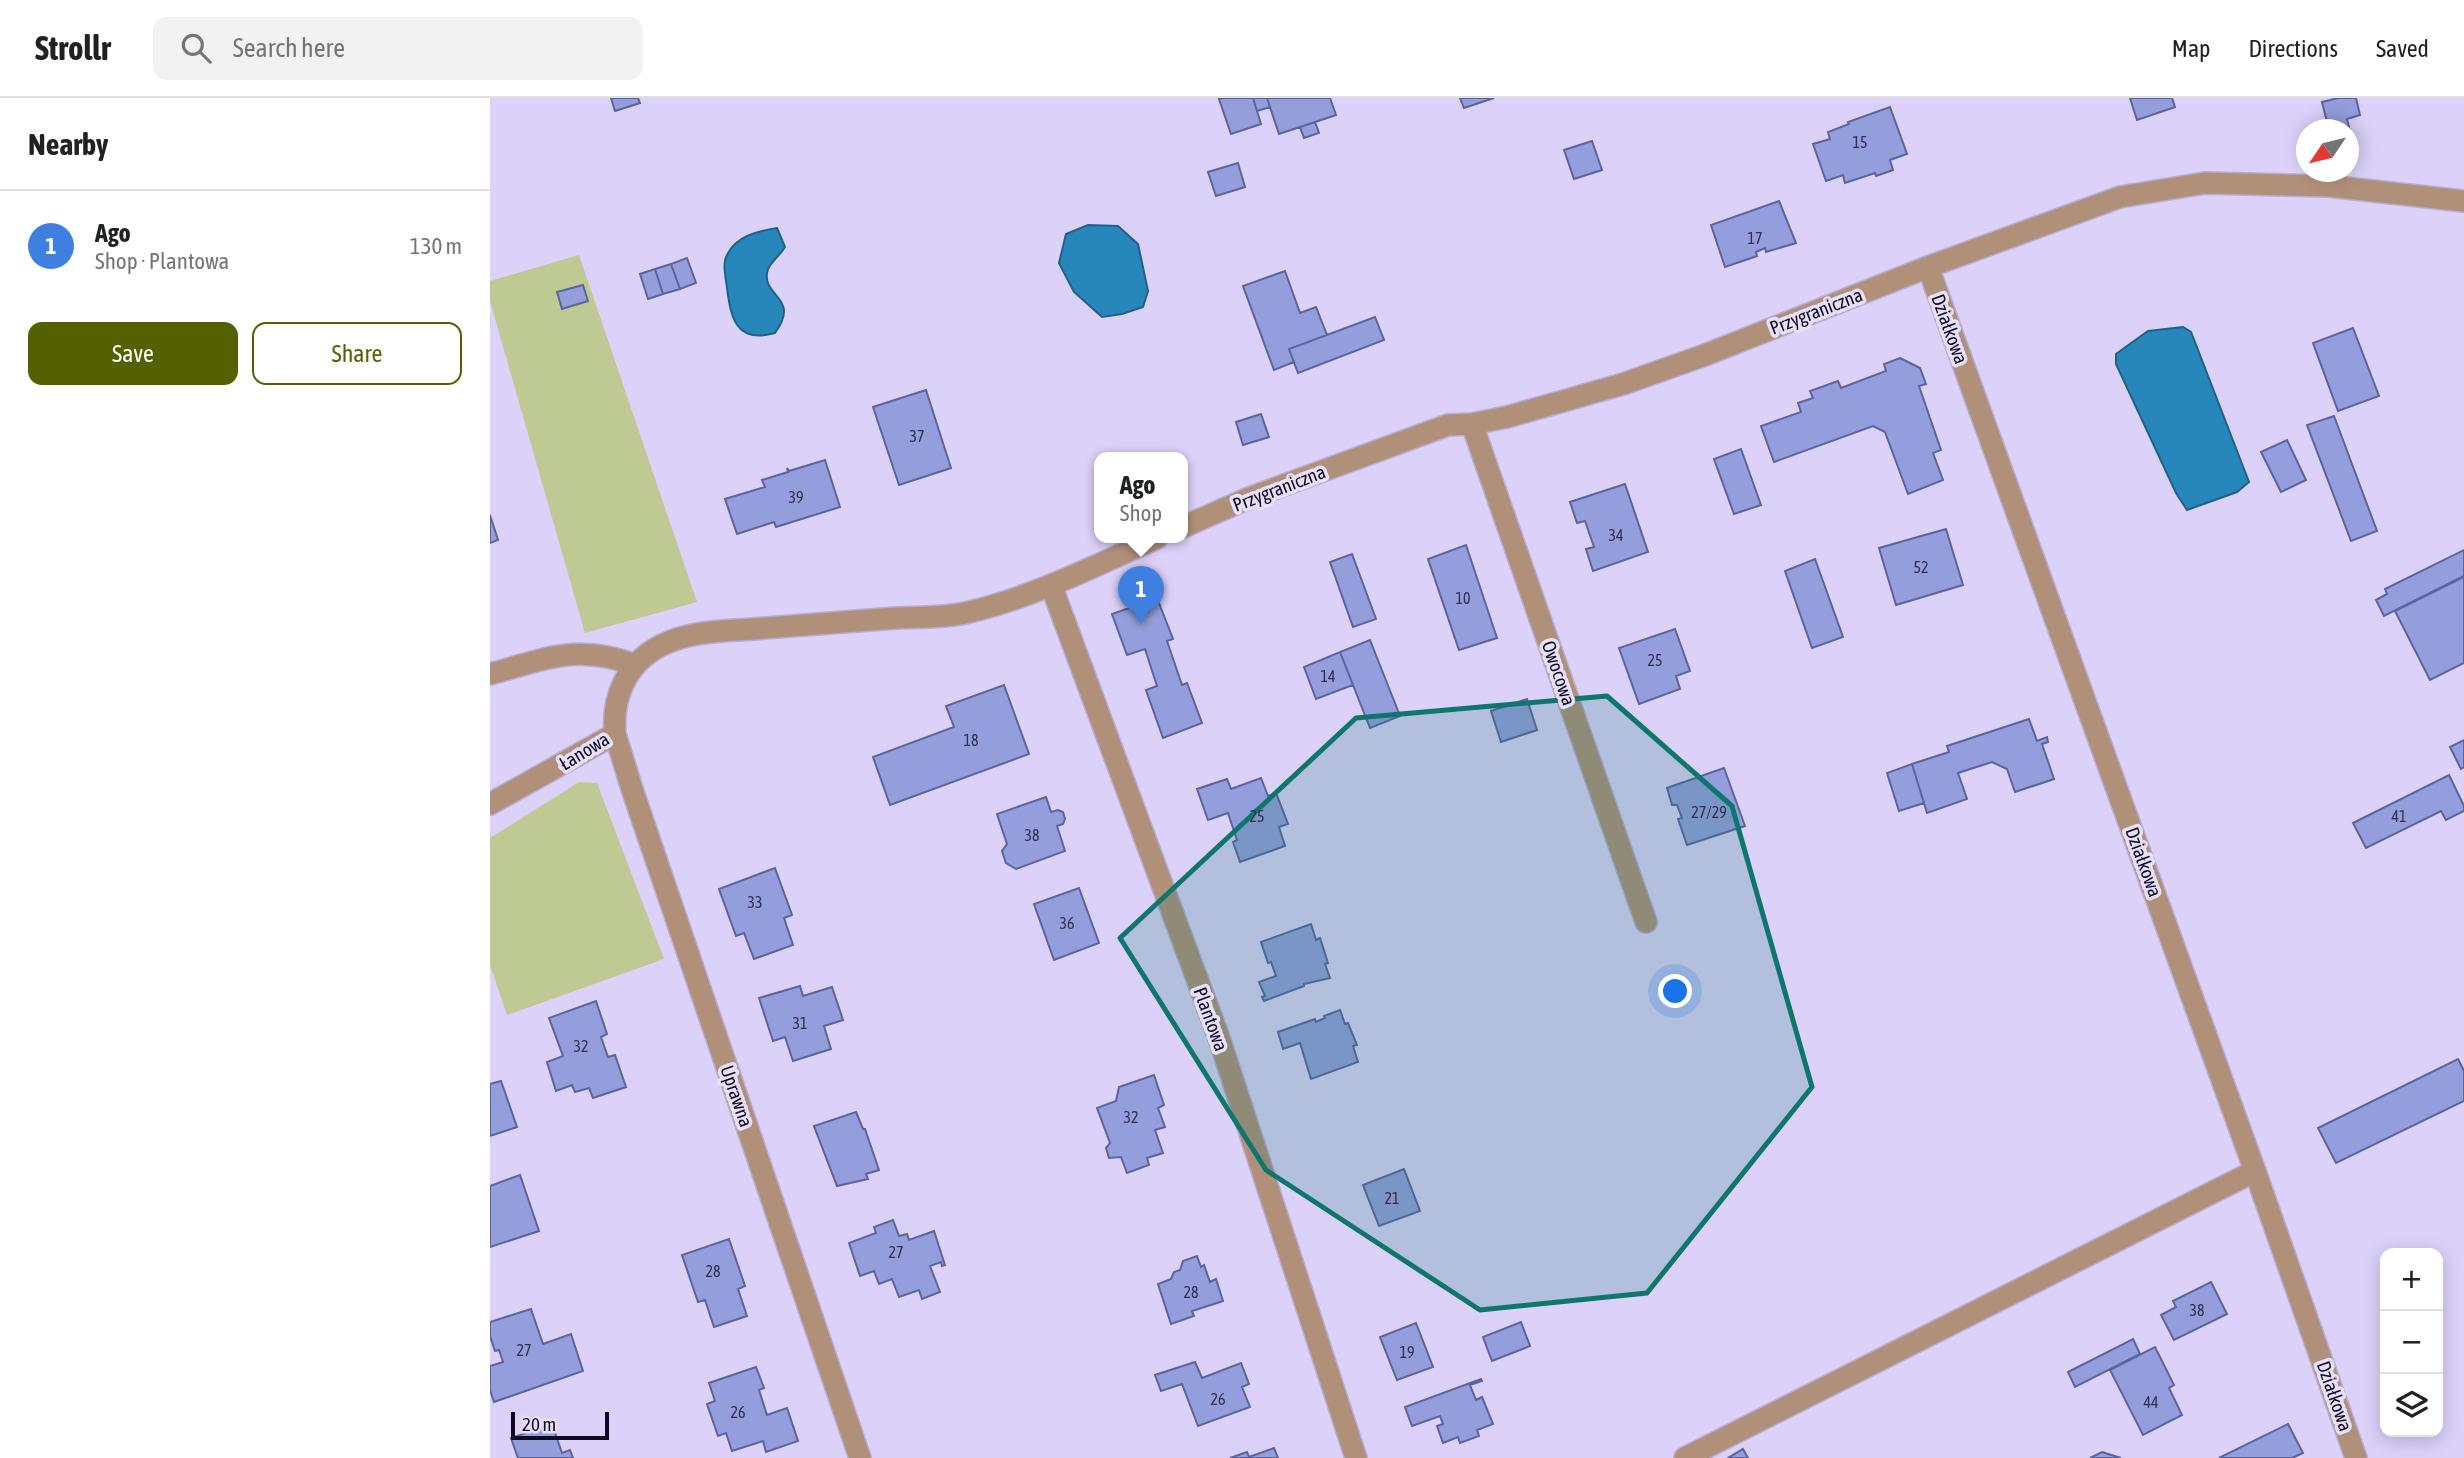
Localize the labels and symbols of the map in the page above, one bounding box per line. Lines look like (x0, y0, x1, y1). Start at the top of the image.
north arrow (2296, 119, 2359, 182)
house number: 15 (1852, 133, 1868, 151)
house number: 17 (1747, 229, 1763, 247)
street label: Przygraniczna (1767, 283, 1865, 339)
street label: Działkowa (1927, 291, 1973, 367)
house number: 37 (909, 427, 925, 445)
street label: Przygraniczna (1230, 460, 1328, 516)
house number: 39 (788, 488, 804, 506)
house number: 34 (1608, 526, 1624, 544)
house number: 52 (1913, 558, 1929, 576)
pin: 1 (1118, 566, 1164, 624)
house number: 10 (1455, 589, 1471, 607)
street label: Owocowa (1538, 638, 1580, 708)
house number: 25 (1647, 651, 1663, 669)
house number: 14 (1320, 667, 1336, 685)
street label: Łanowa (555, 728, 613, 774)
house number: 18 (963, 731, 979, 749)
house number: 27/29 (1691, 803, 1727, 821)
house number: 25 (1249, 807, 1265, 825)
house number: 41 (2391, 807, 2407, 825)
street label: Działkowa (2121, 824, 2167, 900)
house number: 38 (1024, 826, 1040, 844)
house number: 33 (747, 893, 763, 911)
house number: 36 (1059, 914, 1075, 932)
your location (1658, 974, 1692, 1008)
street label: Plantowa (1189, 984, 1233, 1054)
house number: 31 (792, 1014, 808, 1032)
house number: 32 (573, 1037, 589, 1055)
street label: Uprawna (716, 1062, 758, 1130)
house number: 32 (1123, 1108, 1139, 1126)
house number: 21 (1384, 1189, 1400, 1207)
house number: 27 (888, 1243, 904, 1261)
house number: 28 (705, 1262, 721, 1280)
house number: 28 (1183, 1283, 1199, 1301)
house number: 38 (2189, 1301, 2205, 1319)
house number: 27 (516, 1341, 532, 1359)
house number: 19 (1399, 1343, 1415, 1361)
street label: Działkowa (2313, 1358, 2357, 1434)
house number: 26 (1210, 1390, 1226, 1408)
house number: 44 (2143, 1393, 2159, 1411)
house number: 26 (730, 1403, 746, 1421)
scale bar (511, 1409, 609, 1441)

